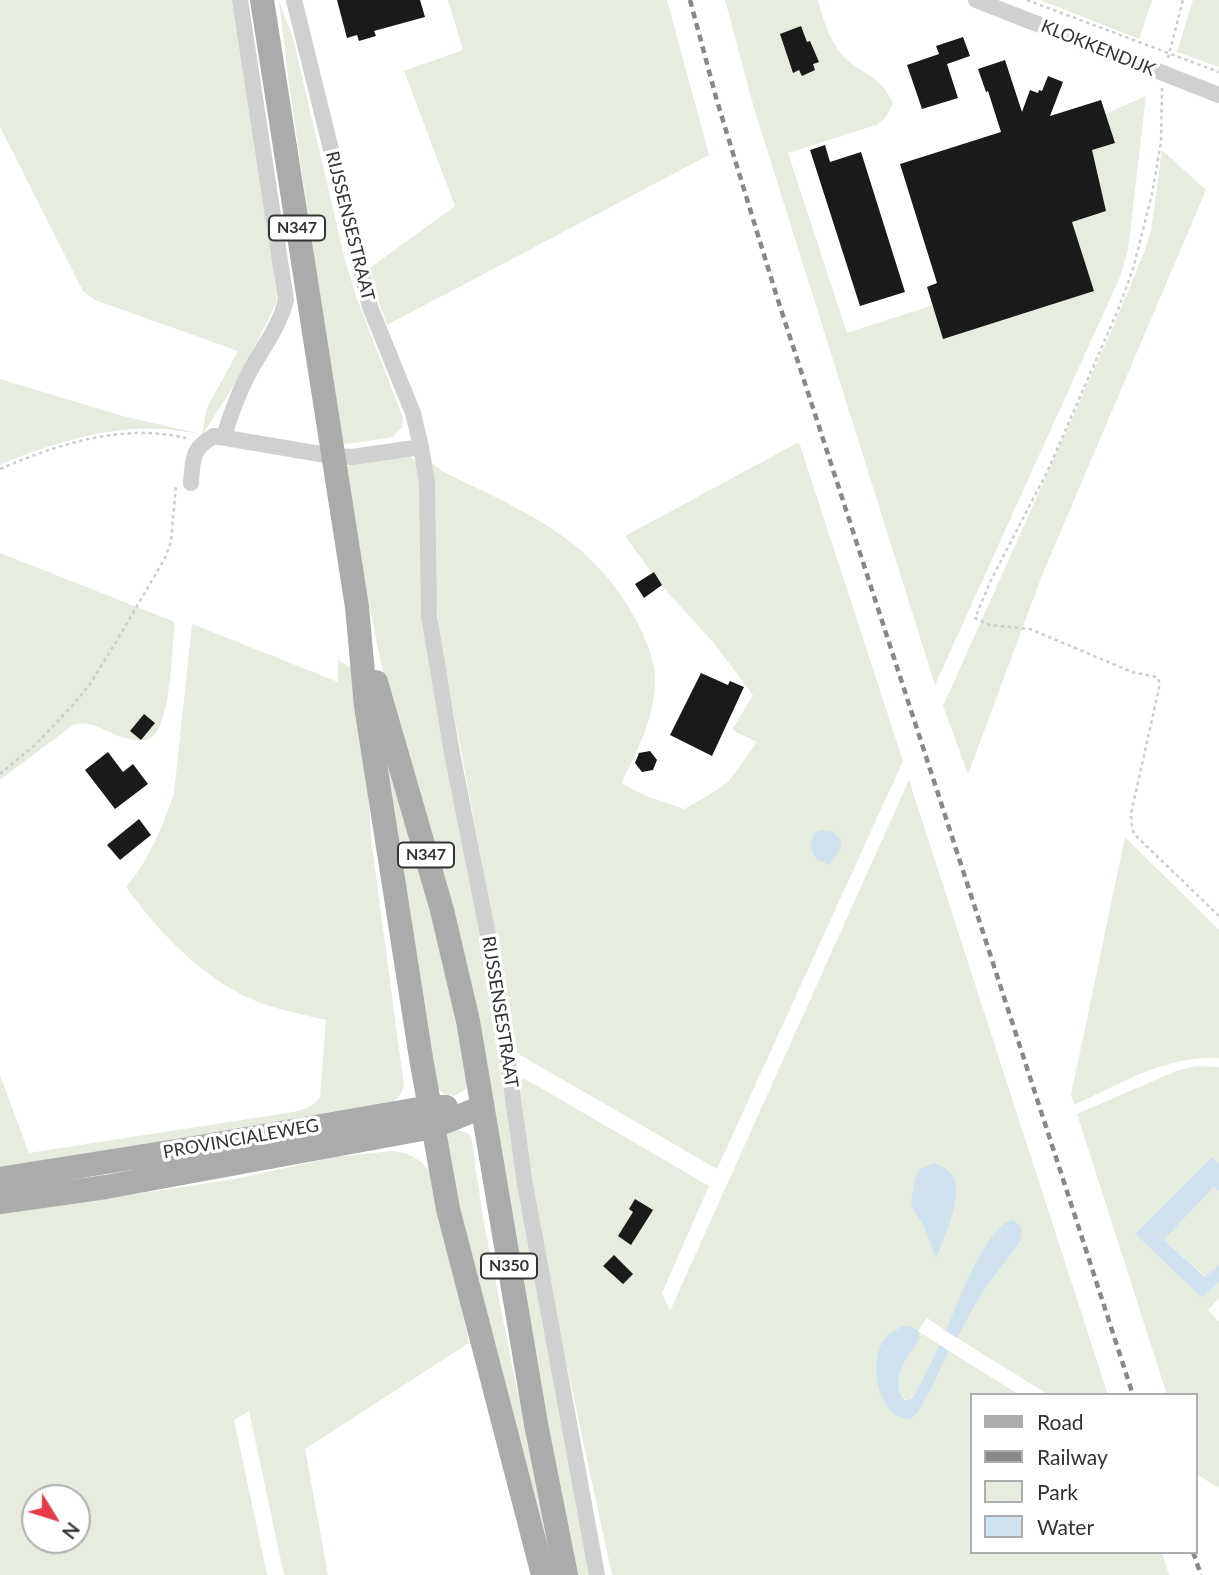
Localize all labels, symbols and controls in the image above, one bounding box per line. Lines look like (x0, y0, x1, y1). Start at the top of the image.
street label: KLOKKENDIJK (1038, 15, 1158, 81)
street label: RIJSSENSESTRAAT (321, 149, 379, 303)
road number: N347 (269, 216, 325, 240)
road number: N347 (398, 842, 454, 868)
street label: RIJSSENSESTRAAT (477, 935, 523, 1089)
street label: PROVINCIALEWEG (161, 1115, 321, 1163)
road number: N350 (481, 1254, 537, 1278)
legend (970, 1393, 1198, 1554)
text: Road (1037, 1409, 1084, 1434)
text: Railway (1037, 1444, 1108, 1469)
text: Park (1037, 1479, 1078, 1504)
north arrow (21, 1484, 91, 1554)
text: Water (1037, 1514, 1094, 1539)
text: N (58, 1518, 85, 1544)

